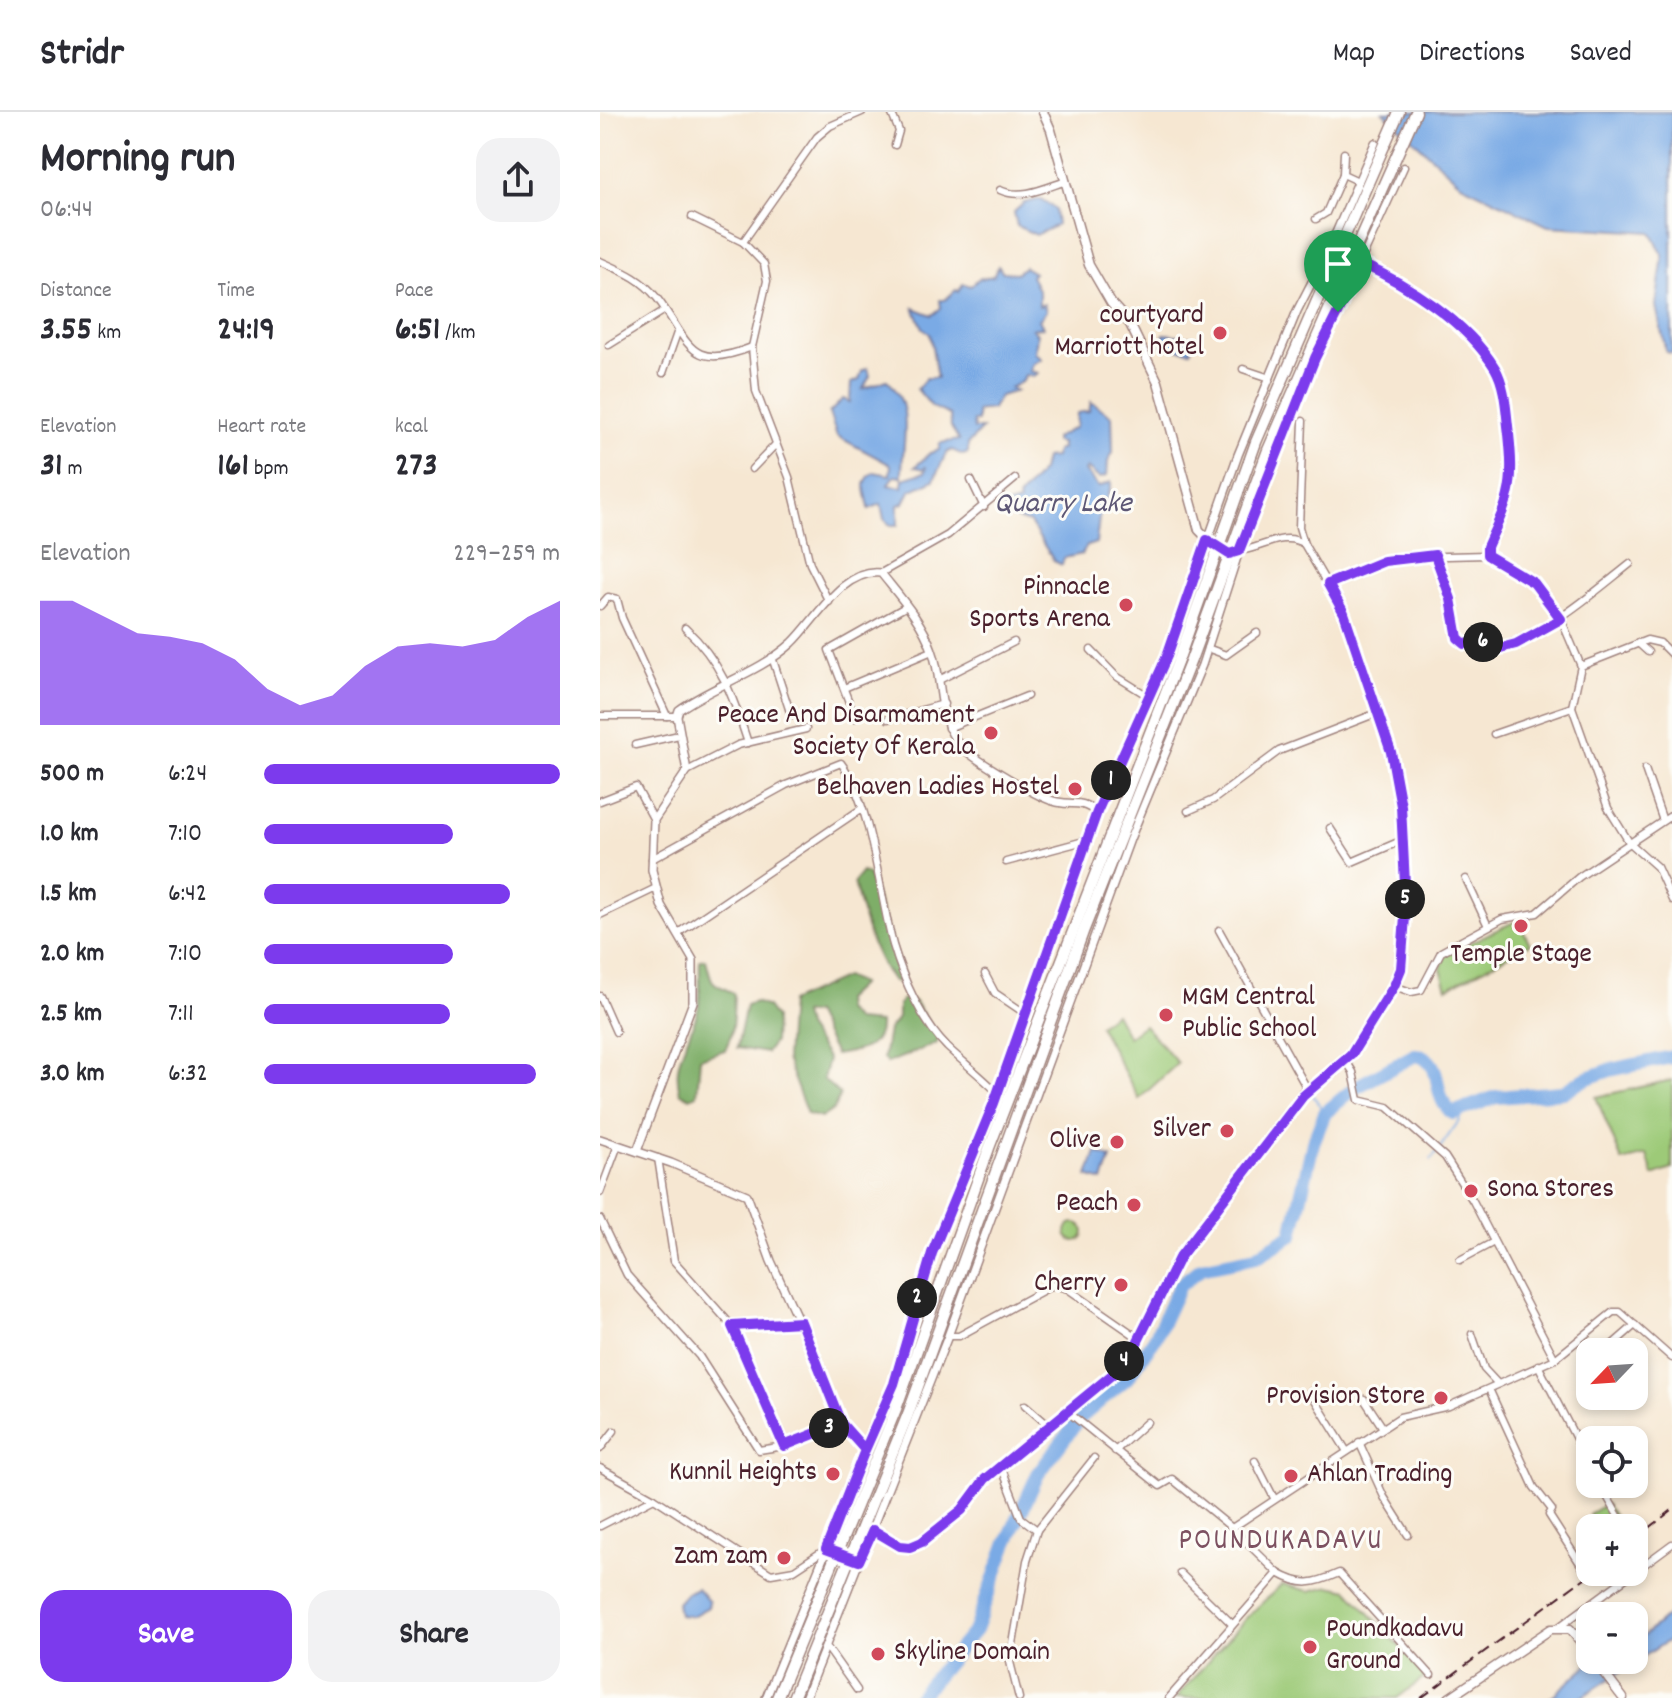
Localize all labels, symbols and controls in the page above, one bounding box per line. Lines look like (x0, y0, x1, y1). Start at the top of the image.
text: Stridr (40, 28, 124, 83)
text: Map (1333, 35, 1375, 75)
text: Directions (1419, 35, 1525, 75)
text: Saved (1569, 35, 1632, 75)
text: Morning run (40, 130, 235, 193)
button: share (476, 138, 560, 222)
text: 06:44 (40, 192, 93, 229)
pin (1304, 230, 1372, 312)
icon: arrive (1316, 242, 1360, 286)
text: Distance (40, 276, 112, 307)
text: Time (217, 276, 255, 307)
text: Pace (395, 276, 434, 307)
place label: courtyard Marriott hotel (1054, 297, 1204, 369)
text: 3.55 (40, 307, 92, 356)
text: 24:19 (217, 307, 275, 356)
text: 6:51 (395, 307, 440, 356)
text: km (92, 318, 121, 349)
text: /km (440, 318, 476, 349)
marker: courtyard Marriott hotel (1211, 324, 1229, 342)
text: Elevation (40, 412, 117, 443)
text: Heart rate (217, 412, 306, 443)
text: kcal (395, 412, 428, 443)
text: 31 (40, 443, 63, 492)
text: 161 (217, 443, 249, 492)
text: 273 (395, 443, 438, 492)
text: m (63, 454, 83, 485)
text: bpm (249, 454, 289, 485)
water label: Quarry Lake (994, 484, 1134, 527)
text: Elevation (40, 536, 130, 573)
text: 229–259 m (453, 536, 560, 573)
place label: Pinnacle Sports Arena (969, 569, 1111, 641)
marker: Pinnacle Sports Arena (1117, 596, 1135, 614)
pin: 6 (1463, 622, 1503, 662)
text: 6 (1478, 626, 1488, 657)
place label: Peace And Disarmament Society Of Kerala (717, 697, 976, 769)
marker: Peace And Disarmament Society Of Kerala (982, 724, 1000, 742)
text: 500 m (40, 756, 104, 793)
text: 6:24 (168, 756, 207, 793)
pin: 1 (1091, 760, 1131, 800)
text: 1 (1109, 764, 1113, 795)
place label: Belhaven Ladies Hostel (816, 769, 1059, 809)
marker: Belhaven Ladies Hostel (1066, 780, 1084, 798)
text: 1.0 km (40, 816, 99, 853)
text: 7:10 (168, 816, 202, 853)
text: 1.5 km (40, 876, 97, 913)
text: 6:42 (168, 876, 207, 913)
pin: 5 (1385, 879, 1425, 919)
text: 5 (1400, 883, 1410, 914)
marker: Temple Stage (1512, 917, 1530, 935)
text: 2.0 km (40, 936, 104, 973)
text: 7:10 (168, 936, 202, 973)
place label: Temple Stage (1450, 936, 1592, 976)
place label: MGM Central Public School (1182, 979, 1317, 1051)
text: 2.5 km (40, 996, 102, 1033)
text: 7:11 (168, 996, 194, 1033)
marker: MGM Central Public School (1157, 1006, 1175, 1024)
text: 3.0 km (40, 1056, 105, 1093)
text: 6:32 (168, 1056, 208, 1093)
place label: Silver (1152, 1111, 1212, 1151)
place label: Olive (1049, 1122, 1101, 1162)
marker: Silver (1218, 1122, 1236, 1140)
marker: Olive (1108, 1133, 1126, 1151)
place label: Sona Stores (1487, 1171, 1614, 1211)
marker: Sona Stores (1462, 1182, 1480, 1200)
place label: Peach (1056, 1185, 1118, 1225)
marker: Peach (1125, 1196, 1143, 1214)
place label: Cherry (1034, 1265, 1106, 1305)
marker: Cherry (1112, 1276, 1130, 1294)
pin: 2 (897, 1278, 937, 1318)
text: 2 (912, 1282, 922, 1313)
north arrow (1576, 1338, 1648, 1410)
map controls (1576, 1338, 1648, 1674)
pin: 4 (1104, 1341, 1144, 1381)
text: 4 (1119, 1345, 1129, 1376)
place label: Provision Store (1266, 1378, 1425, 1418)
marker: Provision Store (1432, 1389, 1450, 1407)
pin: 3 (809, 1408, 849, 1448)
text: 3 (824, 1412, 834, 1443)
button: locate (1576, 1426, 1648, 1498)
place label: Kunnil Heights (669, 1454, 817, 1494)
place label: Ahlan Trading (1307, 1456, 1452, 1496)
marker: Kunnil Heights (824, 1465, 842, 1483)
marker: Ahlan Trading (1282, 1467, 1300, 1485)
button: + (1576, 1514, 1648, 1586)
district label: POUNDUKADAVU (1178, 1521, 1384, 1564)
place label: Zam zam (674, 1538, 768, 1578)
marker: Zam zam (775, 1549, 793, 1567)
button: Save (40, 1590, 292, 1682)
button: Share (308, 1590, 560, 1682)
button: − (1576, 1602, 1648, 1674)
place label: Poundkadavu Ground (1326, 1611, 1464, 1683)
place label: Skyline Domain (894, 1634, 1050, 1674)
marker: Poundkadavu Ground (1301, 1638, 1319, 1656)
marker: Skyline Domain (869, 1645, 887, 1663)

